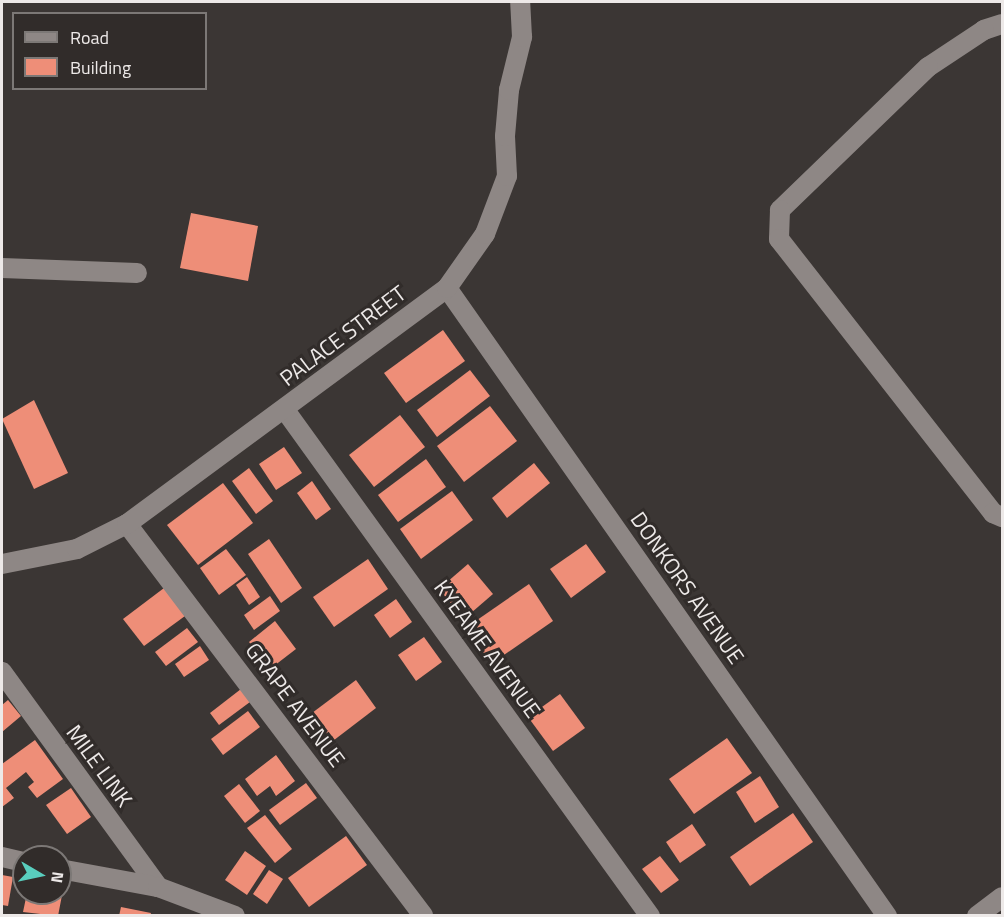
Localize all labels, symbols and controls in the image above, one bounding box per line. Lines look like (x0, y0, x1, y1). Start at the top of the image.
legend (12, 12, 207, 90)
text: Road (70, 24, 109, 51)
text: Building (70, 54, 131, 81)
street label: PALACE STREET (275, 280, 411, 392)
street label: DONKORS AVENUE (625, 507, 749, 669)
street label: KYEAME AVENUE (428, 575, 546, 723)
street label: GRAPE AVENUE (240, 638, 350, 772)
street label: MILE LINK (60, 720, 138, 812)
north arrow (12, 845, 72, 905)
text: N (45, 870, 71, 885)

